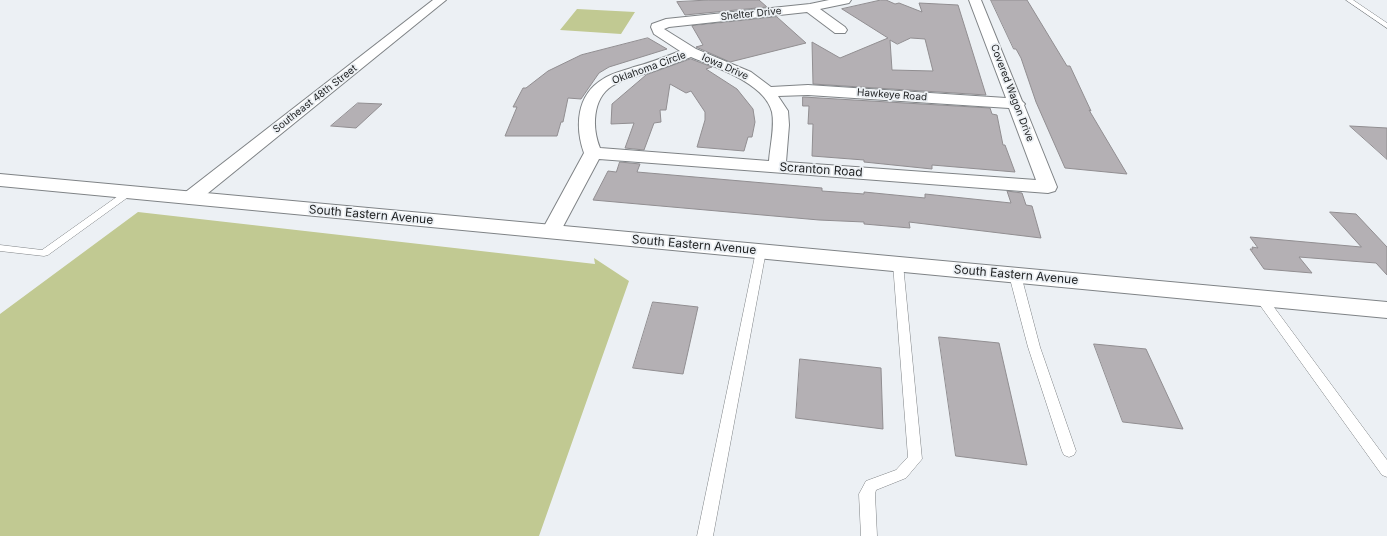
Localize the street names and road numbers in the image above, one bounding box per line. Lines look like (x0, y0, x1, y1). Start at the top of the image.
street label: Shelter Drive (720, 5, 782, 23)
street label: Covered Wagon Drive (988, 43, 1036, 143)
street label: Oklahoma Circle (611, 49, 687, 87)
street label: Iowa Drive (700, 51, 750, 83)
street label: Southeast 48th Street (271, 62, 359, 136)
street label: Hawkeye Road (857, 87, 927, 103)
street label: Scranton Road (779, 160, 863, 180)
street label: South Eastern Avenue (308, 202, 434, 228)
street label: South Eastern Avenue (631, 232, 757, 258)
street label: South Eastern Avenue (953, 262, 1079, 288)

